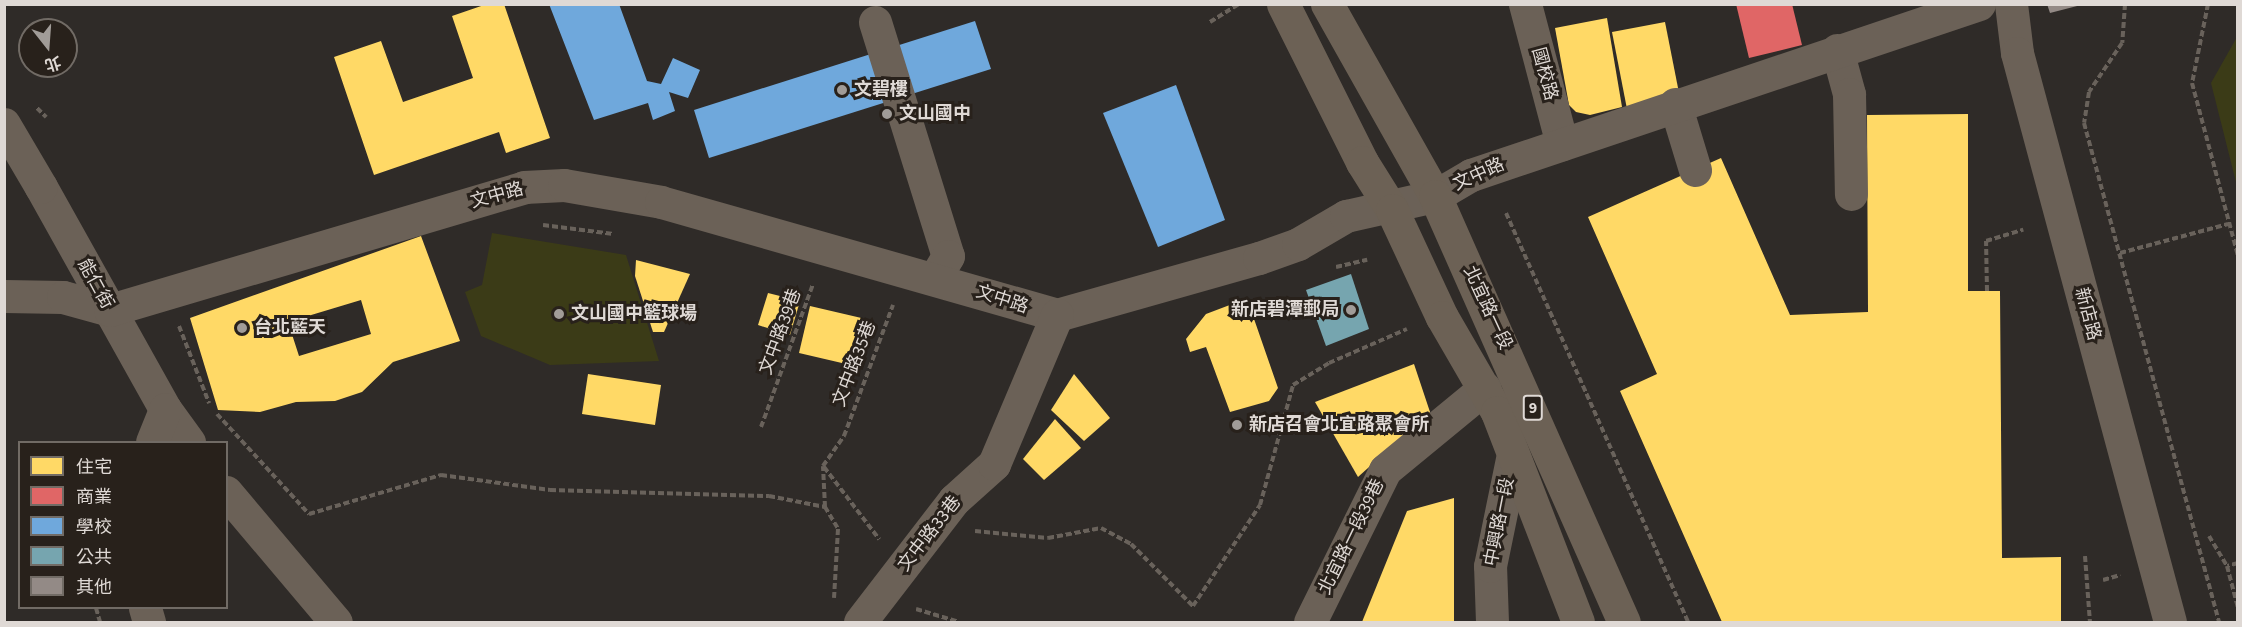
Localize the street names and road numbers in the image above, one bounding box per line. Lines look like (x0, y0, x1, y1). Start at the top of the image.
street label: 國校路 (1527, 45, 1561, 103)
street label: 文中路 (1450, 154, 1508, 196)
street label: 文中路 (468, 179, 526, 213)
street label: 能仁街 (72, 255, 118, 313)
street label: 北宜路一段 (1458, 263, 1516, 353)
street label: 文中路 (973, 281, 1031, 319)
street label: 新店路 (2070, 285, 2104, 343)
street label: 文中路39巷 (755, 286, 807, 378)
street label: 文中路35巷 (829, 318, 881, 410)
road number: 9 (1522, 395, 1544, 421)
street label: 北宜路一段39巷 (1315, 476, 1389, 598)
street label: 中興路一段 (1481, 476, 1519, 568)
street label: 文中路33巷 (894, 492, 966, 576)

